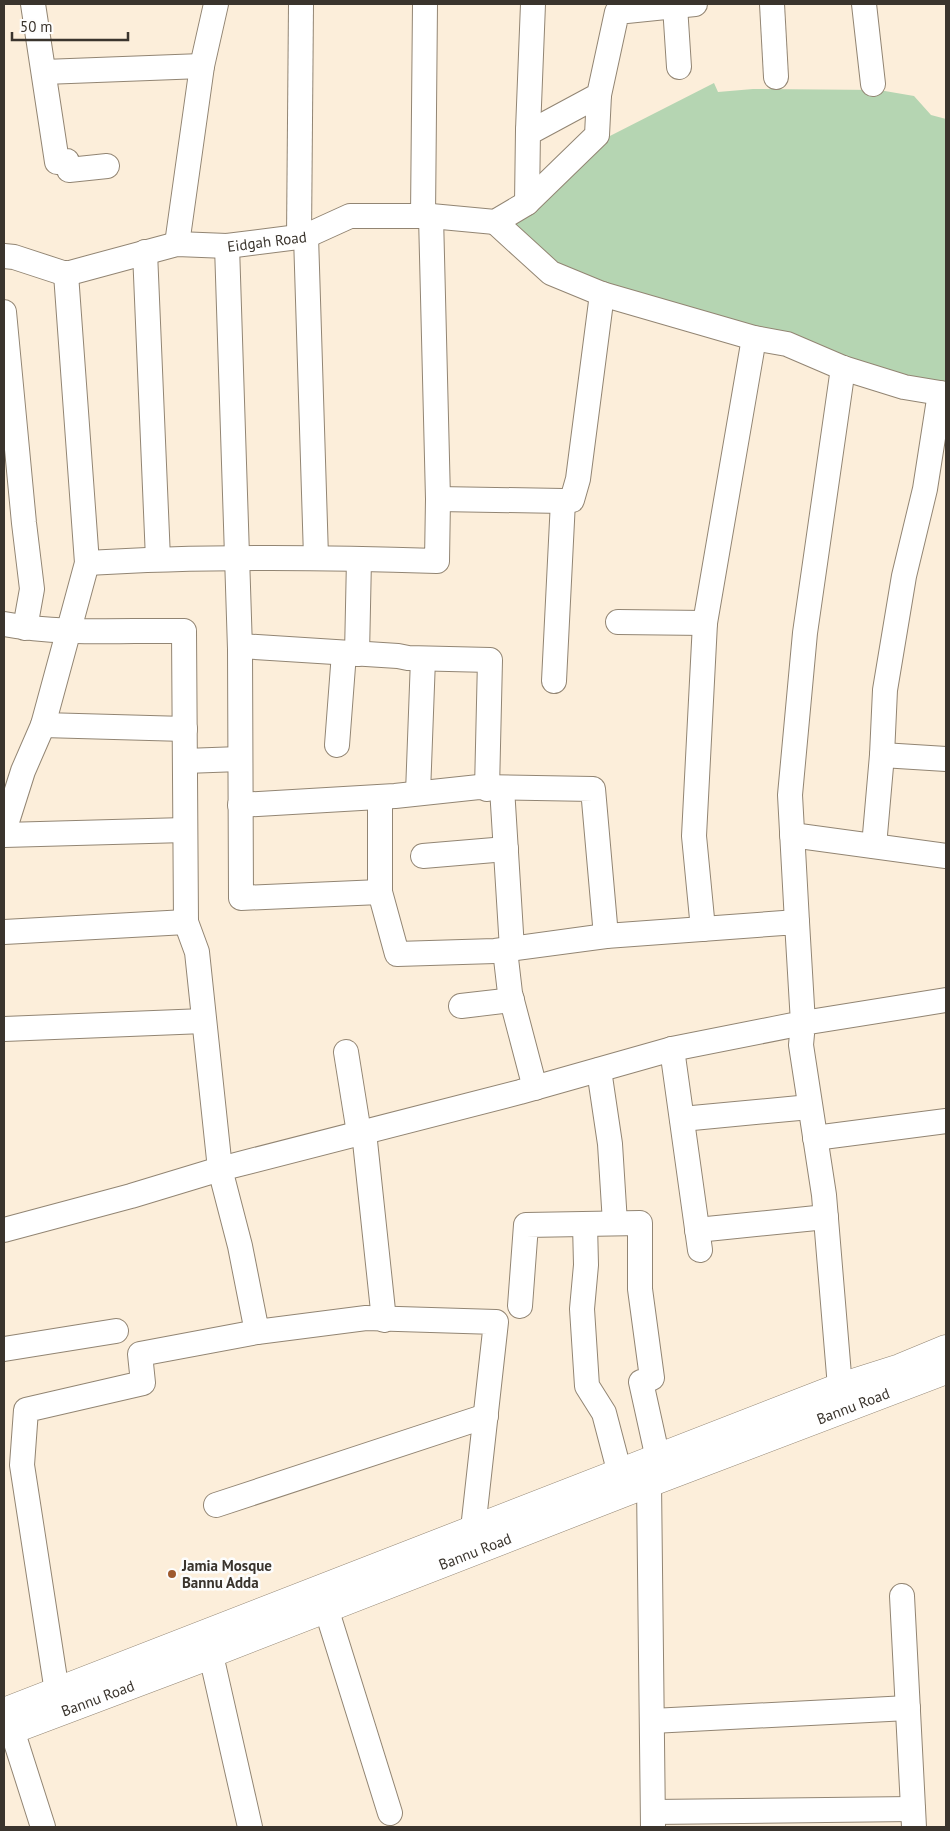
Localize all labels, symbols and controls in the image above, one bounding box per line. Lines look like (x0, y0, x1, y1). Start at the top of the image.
scale bar (12, 10, 129, 42)
text: 50 m (20, 17, 53, 36)
street label: Eidgah Road (226, 227, 308, 255)
street label: Bannu Road (814, 1383, 892, 1428)
street label: Bannu Road (436, 1528, 514, 1574)
place label: Jamia Mosque Bannu Adda (181, 1556, 272, 1592)
marker: Jamia Mosque Bannu Adda (166, 1568, 178, 1580)
street label: Bannu Road (58, 1675, 137, 1720)

